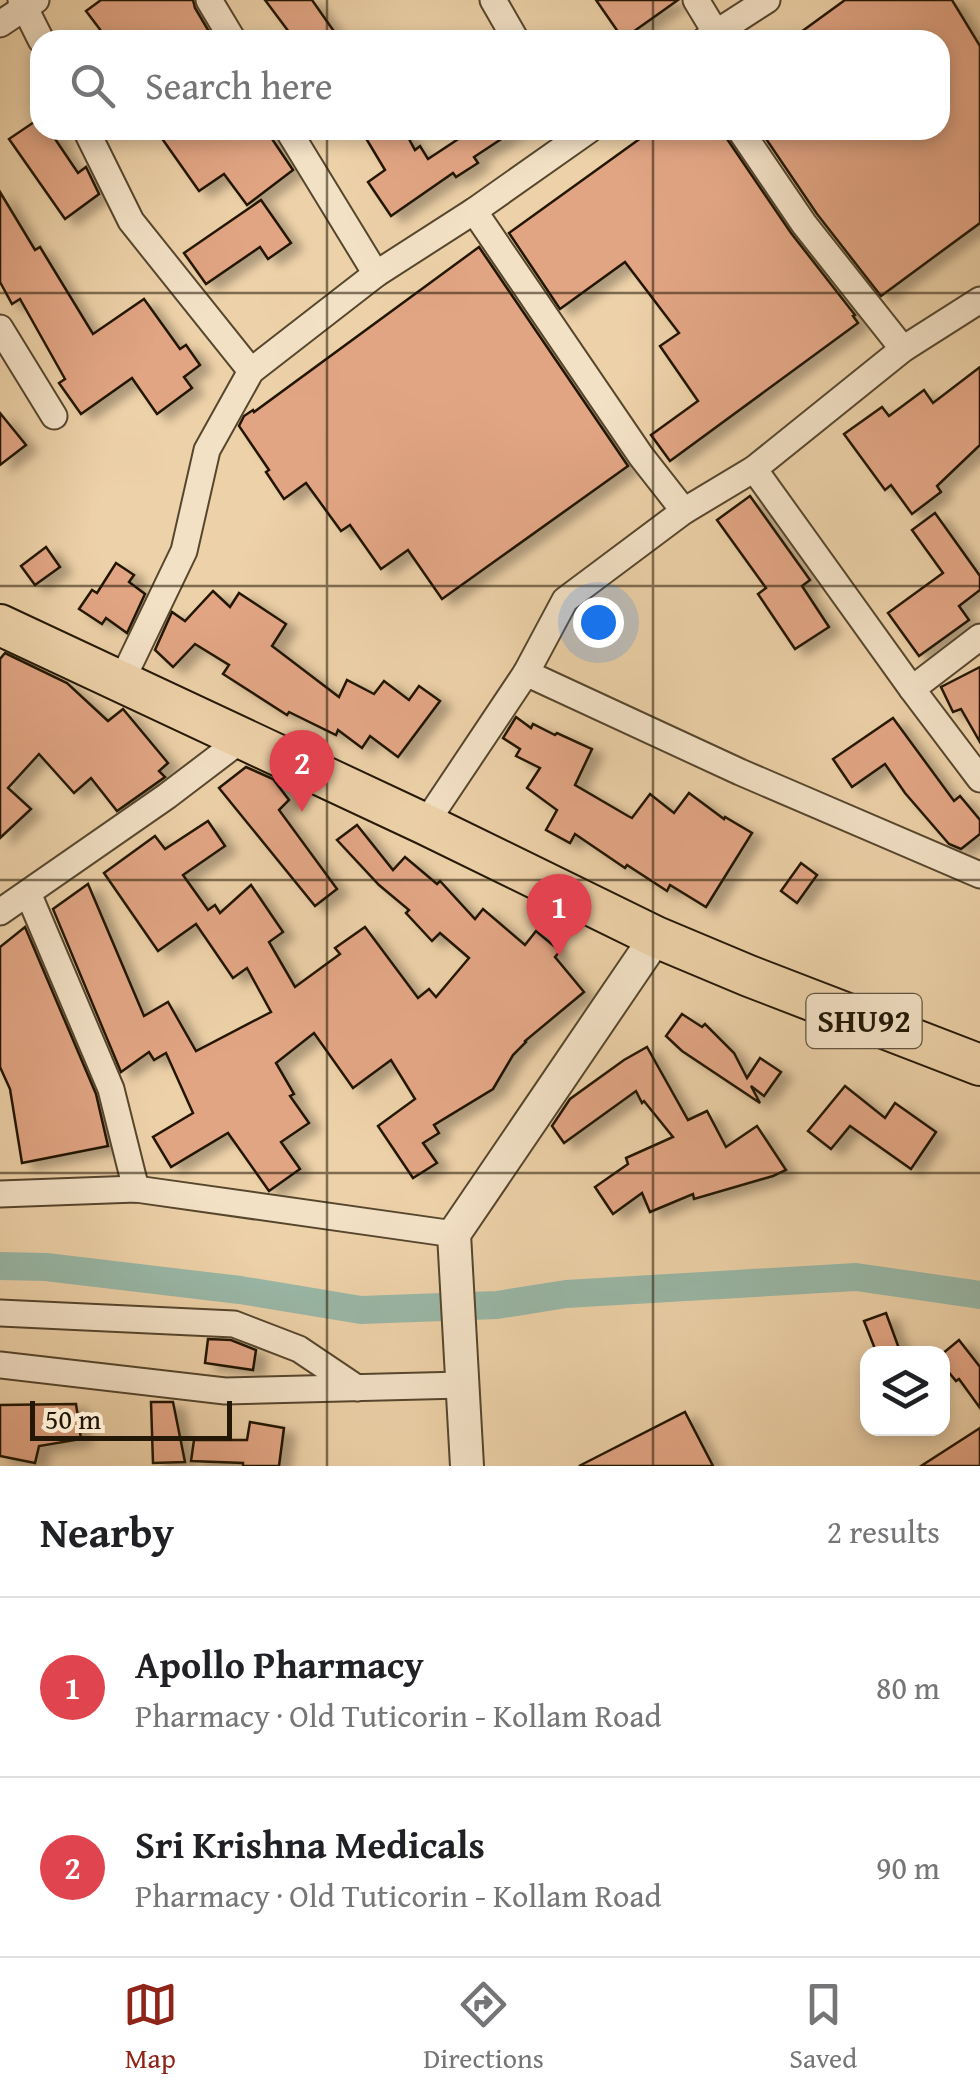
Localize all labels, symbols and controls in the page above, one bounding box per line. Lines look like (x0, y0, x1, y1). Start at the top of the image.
search box (30, 30, 950, 140)
text: Search here (145, 57, 333, 113)
icon: search (65, 58, 120, 113)
your location (573, 597, 624, 648)
pin: 2 (270, 730, 334, 812)
pin: 1 (526, 874, 592, 956)
road number: SHU92 (806, 994, 922, 1048)
map controls (860, 1346, 950, 1436)
button: layers (860, 1346, 950, 1436)
scale bar (30, 1396, 232, 1440)
text: 50 m (45, 1398, 101, 1439)
text: Nearby (40, 1501, 174, 1562)
text: 2 results (827, 1508, 940, 1555)
text: Apollo Pharmacy (135, 1636, 424, 1692)
text: 1 (64, 1664, 81, 1711)
text: 80 m (876, 1664, 940, 1711)
text: Pharmacy · Old Tuticorin - Kollam Road (135, 1692, 662, 1739)
text: Sri Krishna Medicals (135, 1816, 485, 1872)
text: 2 (64, 1844, 81, 1891)
text: 90 m (876, 1844, 940, 1891)
text: Pharmacy · Old Tuticorin - Kollam Road (135, 1872, 662, 1919)
tab: Map (123, 1977, 178, 2078)
tab: Directions (423, 1977, 544, 2078)
tab: Saved (789, 1977, 857, 2078)

